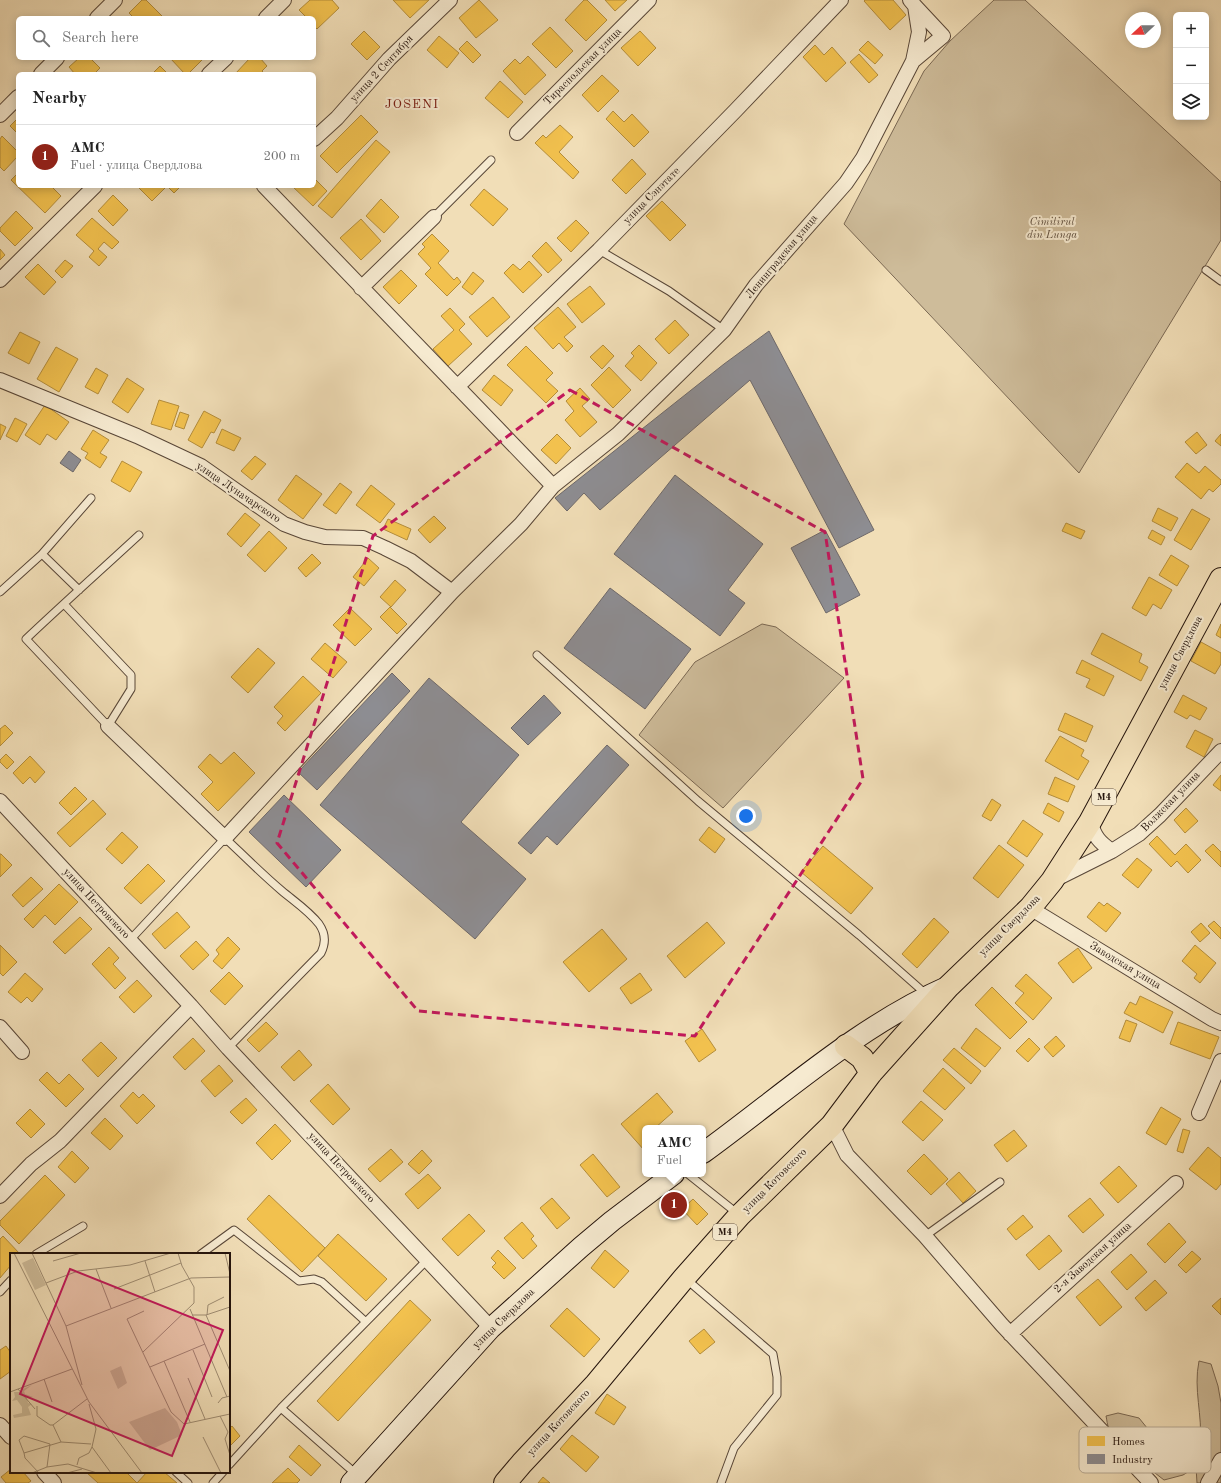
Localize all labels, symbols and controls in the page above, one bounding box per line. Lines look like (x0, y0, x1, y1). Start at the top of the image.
north arrow (1125, 12, 1161, 48)
map controls (1173, 12, 1209, 120)
button: + (1173, 12, 1209, 48)
search box (16, 16, 316, 60)
street label: Тираспольская улица (542, 26, 624, 108)
icon: search (30, 27, 52, 49)
text: Search here (62, 31, 139, 46)
street label: улица 2 Сентября (348, 33, 416, 105)
button: − (1173, 48, 1209, 84)
button: layers (1173, 84, 1209, 120)
text: Nearby (32, 90, 87, 107)
district label: JOSENI (385, 98, 439, 111)
text: AMC (70, 141, 105, 156)
text: 1 (41, 150, 49, 163)
text: 200 m (263, 150, 300, 163)
text: Fuel · улица Свердлова (70, 159, 202, 172)
street label: улица Сэнэтате (621, 165, 683, 227)
street label: Ленинградская улица (744, 213, 821, 301)
park label: Cimitirul din Lunga (1027, 217, 1077, 241)
street label: улица Луначарского (194, 461, 282, 525)
street label: улица Свердлова (1157, 614, 1205, 692)
street label: Волжская улица (1140, 769, 1203, 834)
road number: M4 (1092, 789, 1116, 805)
your location (736, 806, 756, 826)
street label: улица Петровского (61, 867, 131, 941)
street label: улица Свердлова (977, 893, 1043, 959)
street label: Заводская улица (1088, 940, 1163, 992)
popup (642, 1125, 706, 1177)
street label: улица Петровского (306, 1131, 376, 1205)
text: AMC (657, 1136, 691, 1151)
street label: улица Котовского (741, 1147, 809, 1215)
text: Fuel (657, 1154, 682, 1167)
pin: 1 (661, 1190, 687, 1220)
street label: 2-я Заводская улица (1052, 1220, 1134, 1296)
road number: M4 (713, 1224, 737, 1240)
inset map (10, 1253, 230, 1473)
street label: улица Свердлова (471, 1286, 538, 1351)
street label: улица Котовского (526, 1388, 592, 1458)
legend (1079, 1427, 1211, 1473)
text: Homes (1112, 1437, 1145, 1448)
text: Industry (1112, 1455, 1153, 1466)

